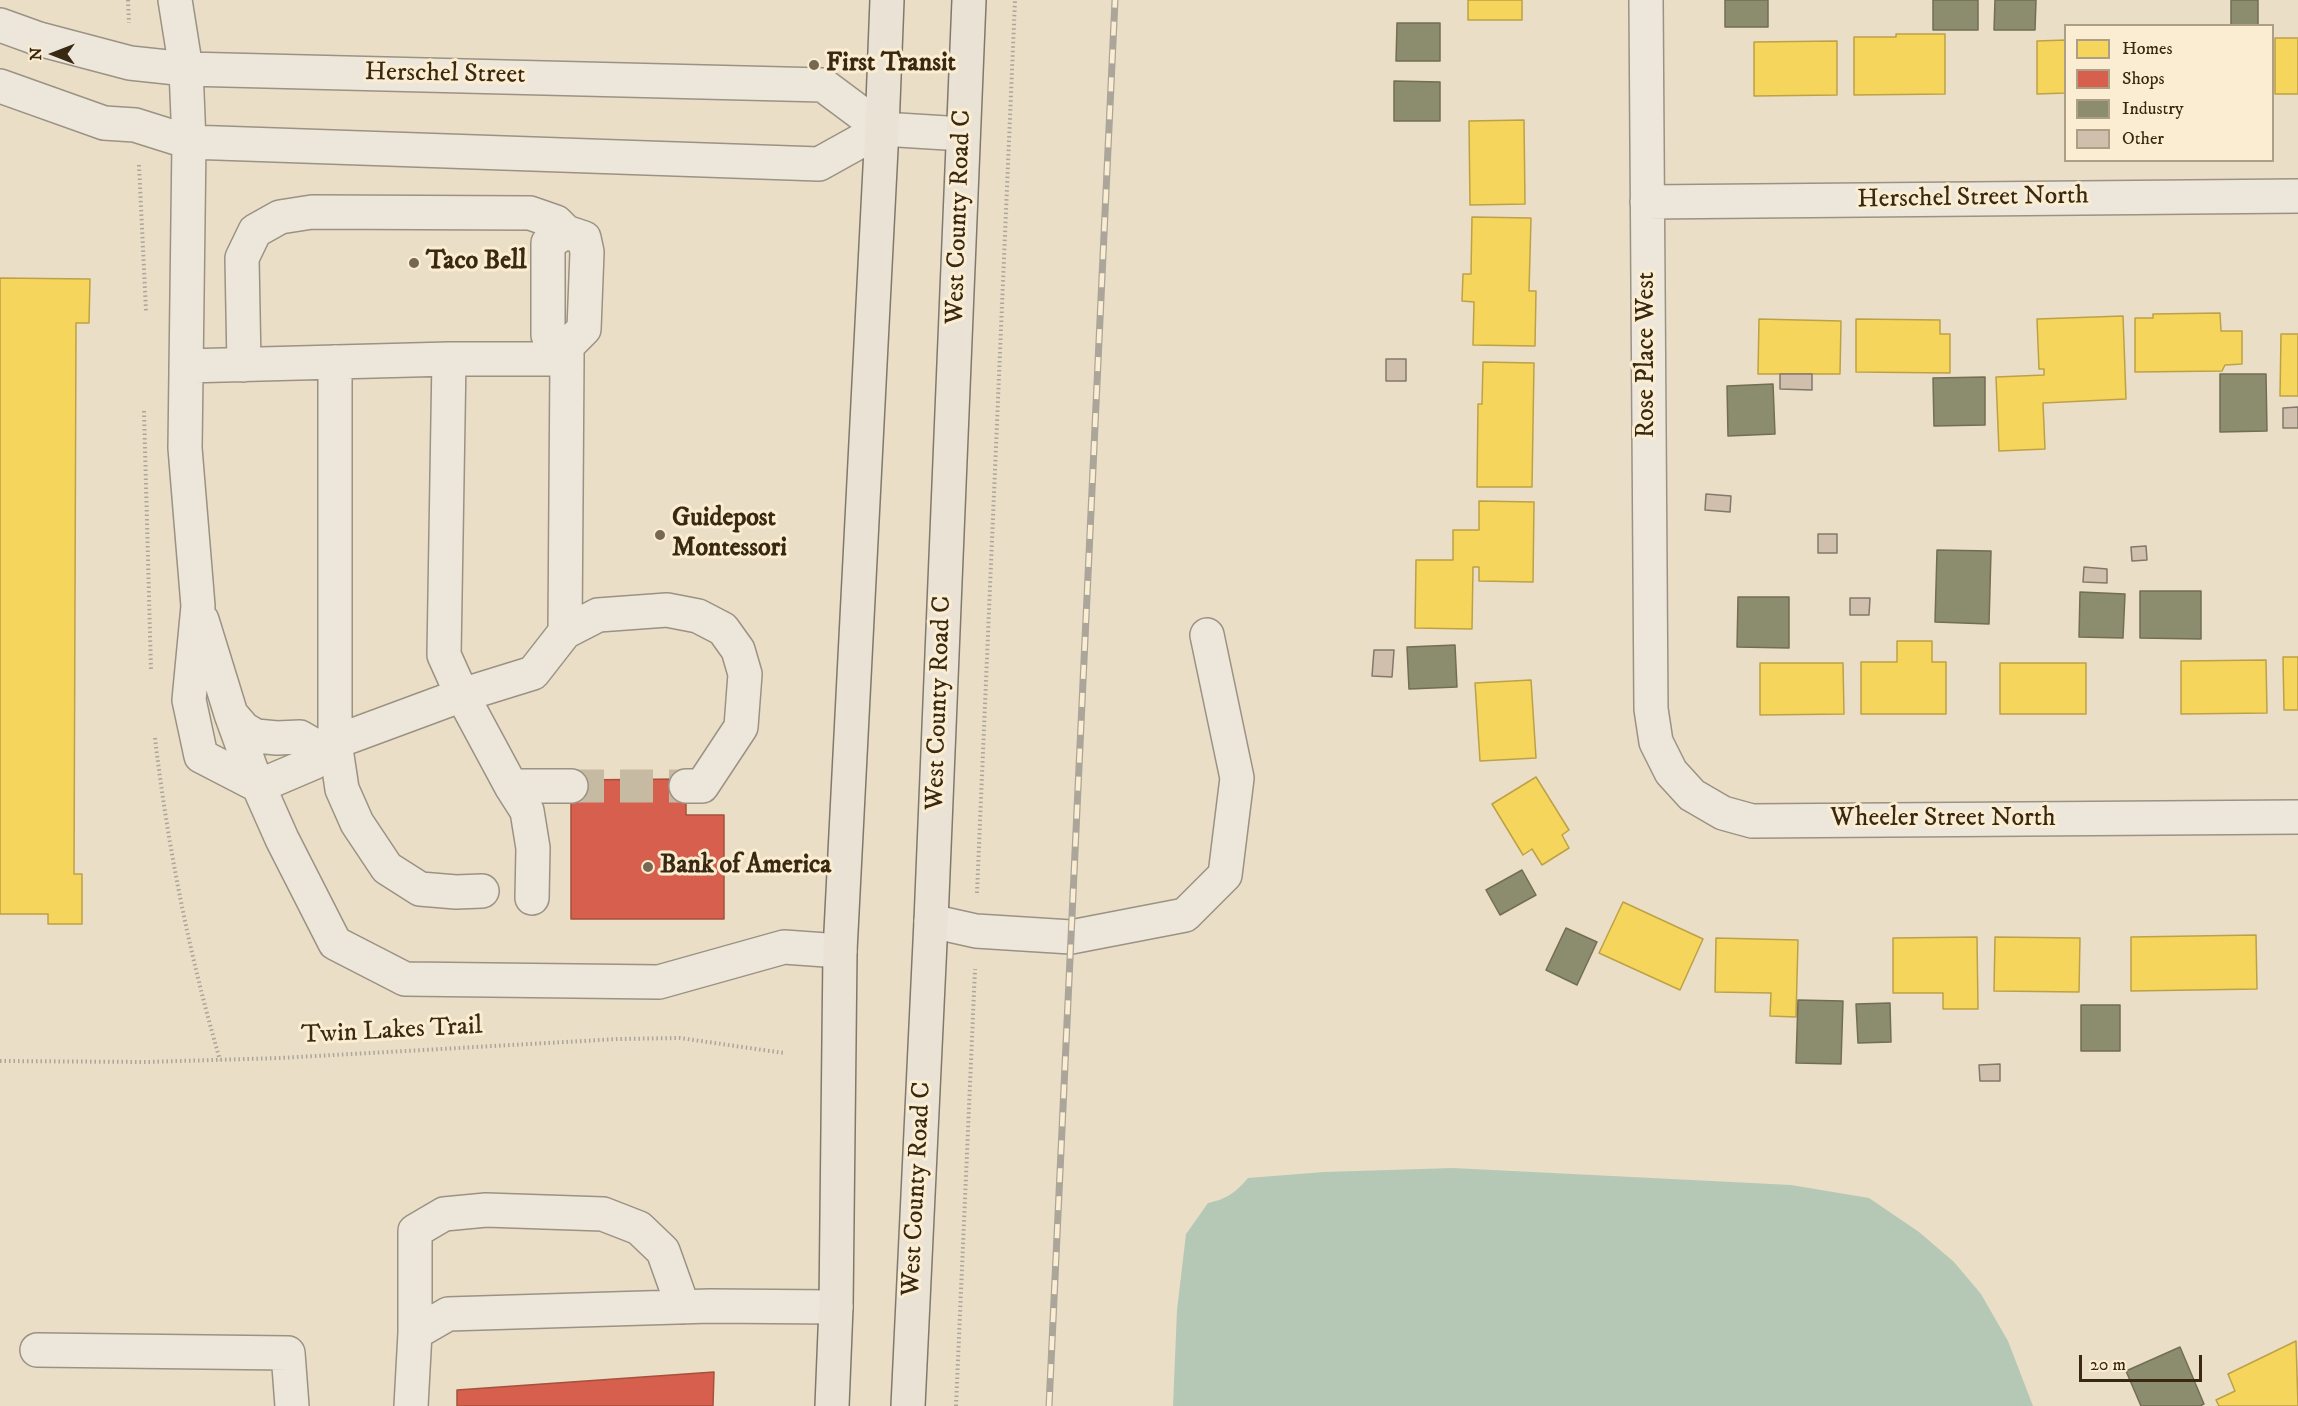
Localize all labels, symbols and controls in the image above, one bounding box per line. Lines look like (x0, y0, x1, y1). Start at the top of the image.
north arrow (24, 24, 84, 84)
legend (2064, 24, 2274, 162)
text: Homes (2122, 38, 2173, 60)
text: N (26, 47, 46, 61)
place label: First Transit (826, 49, 956, 81)
street label: Herschel Street (364, 58, 526, 92)
marker: First Transit (807, 58, 821, 72)
text: Shops (2122, 68, 2165, 90)
text: Industry (2122, 98, 2183, 120)
street label: West County Road C (941, 109, 979, 325)
text: Other (2122, 128, 2164, 150)
street label: Herschel Street North (1857, 181, 2089, 217)
place label: Taco Bell (426, 247, 527, 279)
marker: Taco Bell (407, 256, 421, 270)
street label: Rose Place West (1632, 272, 1664, 438)
place label: Guidepost Montessori (672, 504, 787, 566)
marker: Guidepost Montessori (653, 528, 667, 542)
street label: West County Road C (921, 595, 959, 811)
street label: Wheeler Street North (1830, 804, 2056, 836)
place label: Bank of America (660, 851, 831, 883)
marker: Bank of America (641, 860, 655, 874)
street label: Twin Lakes Trail (301, 1012, 483, 1052)
street label: West County Road C (897, 1081, 939, 1297)
scale bar (2082, 1343, 2205, 1381)
text: 20 m (2090, 1354, 2126, 1376)

